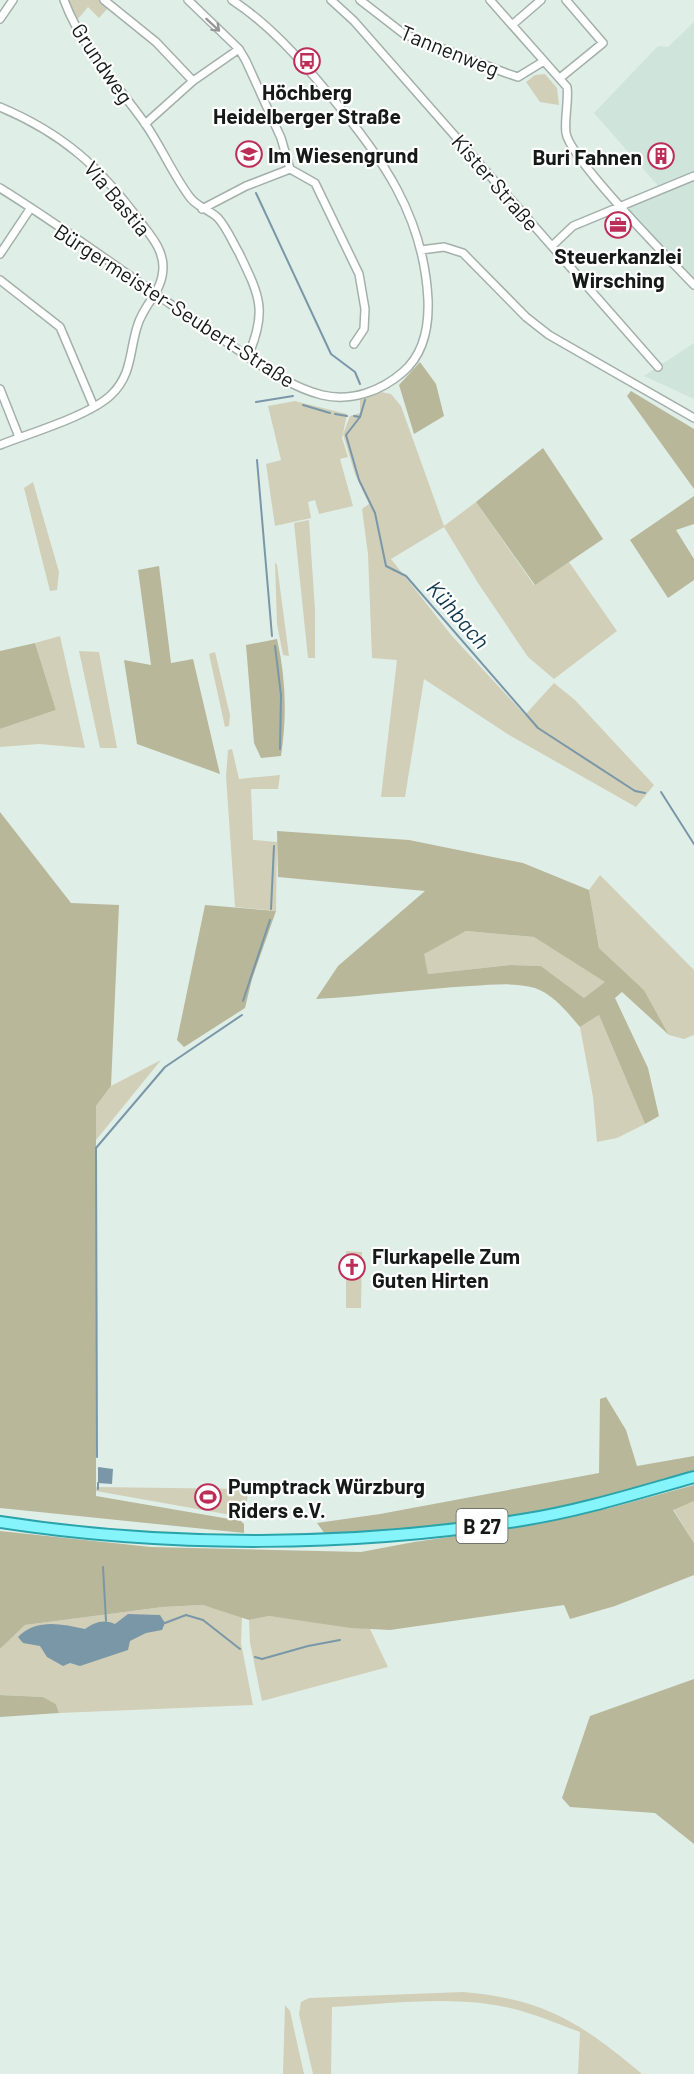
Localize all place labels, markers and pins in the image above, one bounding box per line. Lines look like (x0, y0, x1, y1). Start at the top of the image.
bus stop icon: Höchberg Heidelberger Straße (292, 46, 322, 76)
place label: Höchberg Heidelberger Straße (213, 79, 401, 128)
school or university icon: Im Wiesengrund (234, 139, 264, 169)
building icon: Buri Fahnen (646, 141, 676, 171)
place label: Im Wiesengrund (268, 142, 418, 167)
place label: Buri Fahnen (532, 144, 642, 169)
office icon: Steuerkanzlei Wirsching (603, 210, 633, 240)
place label: Steuerkanzlei Wirsching (554, 243, 682, 292)
place label: Flurkapelle Zum Guten Hirten (372, 1243, 520, 1292)
church icon: Flurkapelle Zum Guten Hirten (337, 1252, 367, 1282)
place label: Pumptrack Würzburg Riders e.V. (228, 1473, 425, 1522)
sports icon: Pumptrack Würzburg Riders e.V. (193, 1482, 223, 1512)

